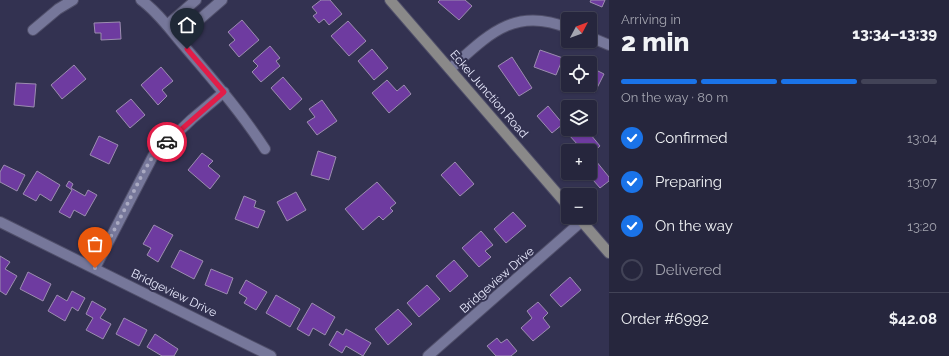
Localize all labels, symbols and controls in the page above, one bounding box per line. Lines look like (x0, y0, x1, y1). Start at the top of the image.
pin (170, 8, 204, 49)
north arrow (561, 12, 597, 48)
map controls (561, 12, 597, 224)
text: Arriving in (621, 12, 681, 27)
icon: home (176, 14, 198, 36)
text: 13:34–13:39 (852, 25, 937, 43)
text: 2 min (621, 27, 689, 57)
street label: Eckel Junction Road (447, 47, 531, 141)
button: locate (561, 56, 597, 92)
text: On the way · 80 m (621, 90, 728, 105)
button: layers (561, 100, 597, 136)
courier (147, 122, 187, 162)
icon: check (621, 127, 643, 149)
text: Confirmed (655, 129, 728, 147)
icon: car (156, 131, 178, 153)
text: 13:04 (907, 131, 937, 146)
button: + (561, 144, 597, 180)
icon: check (621, 171, 643, 193)
text: Preparing (655, 173, 722, 191)
text: 13:07 (907, 175, 937, 190)
button: − (561, 188, 597, 224)
icon: check (621, 215, 643, 237)
text: On the way (655, 217, 733, 235)
text: 13:20 (907, 219, 937, 234)
pin (78, 227, 112, 268)
icon: bag (84, 233, 106, 255)
street label: Bridgeview Drive (457, 244, 537, 316)
text: Delivered (655, 261, 722, 279)
street label: Bridgeview Drive (129, 266, 219, 320)
text: Order #6992 (621, 310, 709, 328)
text: $42.08 (889, 310, 937, 328)

